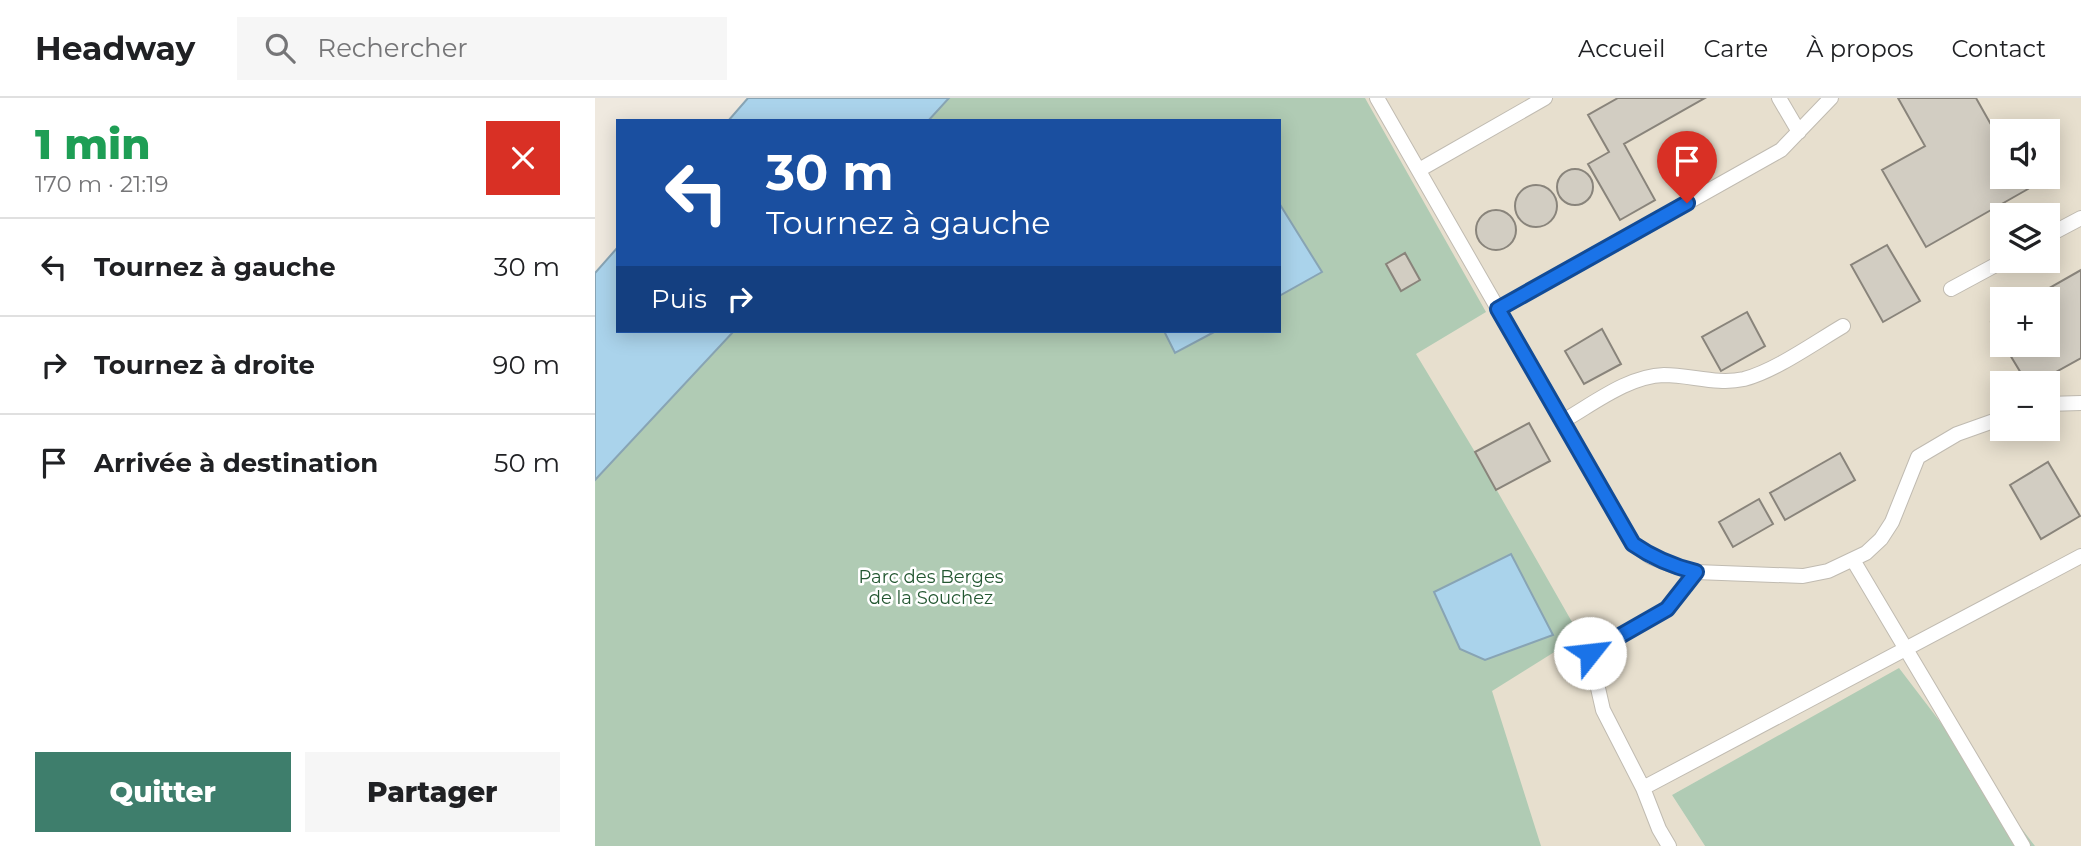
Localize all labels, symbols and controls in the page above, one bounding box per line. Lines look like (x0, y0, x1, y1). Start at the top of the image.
search box (237, 17, 727, 80)
text: Headway (35, 28, 195, 68)
icon: search (261, 29, 299, 67)
text: Rechercher (317, 32, 468, 64)
text: Accueil (1578, 34, 1665, 63)
text: Carte (1703, 34, 1768, 63)
text: À propos (1806, 34, 1913, 63)
text: Contact (1951, 34, 2046, 63)
text: 1 min (35, 118, 151, 170)
map controls (1990, 119, 2060, 441)
button: sound (1990, 119, 2060, 189)
button: close (486, 121, 560, 195)
pin (1657, 131, 1717, 203)
icon: arrive (1668, 142, 1706, 180)
text: 30 m (766, 143, 894, 202)
icon: left (651, 147, 742, 238)
text: 170 m · 21:19 (35, 170, 168, 198)
text: Tournez à gauche (766, 203, 1051, 242)
button: layers (1990, 203, 2060, 273)
icon: left (35, 248, 73, 286)
text: Tournez à gauche (94, 251, 336, 283)
text: 30 m (494, 251, 560, 283)
icon: right (721, 280, 759, 318)
text: Puis (651, 283, 707, 315)
button: + (1990, 287, 2060, 357)
icon: right (35, 346, 73, 384)
text: Tournez à droite (94, 349, 315, 381)
text: 90 m (493, 349, 560, 381)
button: − (1990, 371, 2060, 441)
icon: arrive (35, 444, 73, 482)
text: Arrivée à destination (94, 447, 378, 479)
text: 50 m (494, 447, 560, 479)
park label: Parc des Berges de la Souchez (858, 566, 1004, 609)
position arrow (1553, 616, 1627, 690)
button: Quitter (35, 752, 291, 832)
button: Partager (305, 752, 560, 832)

